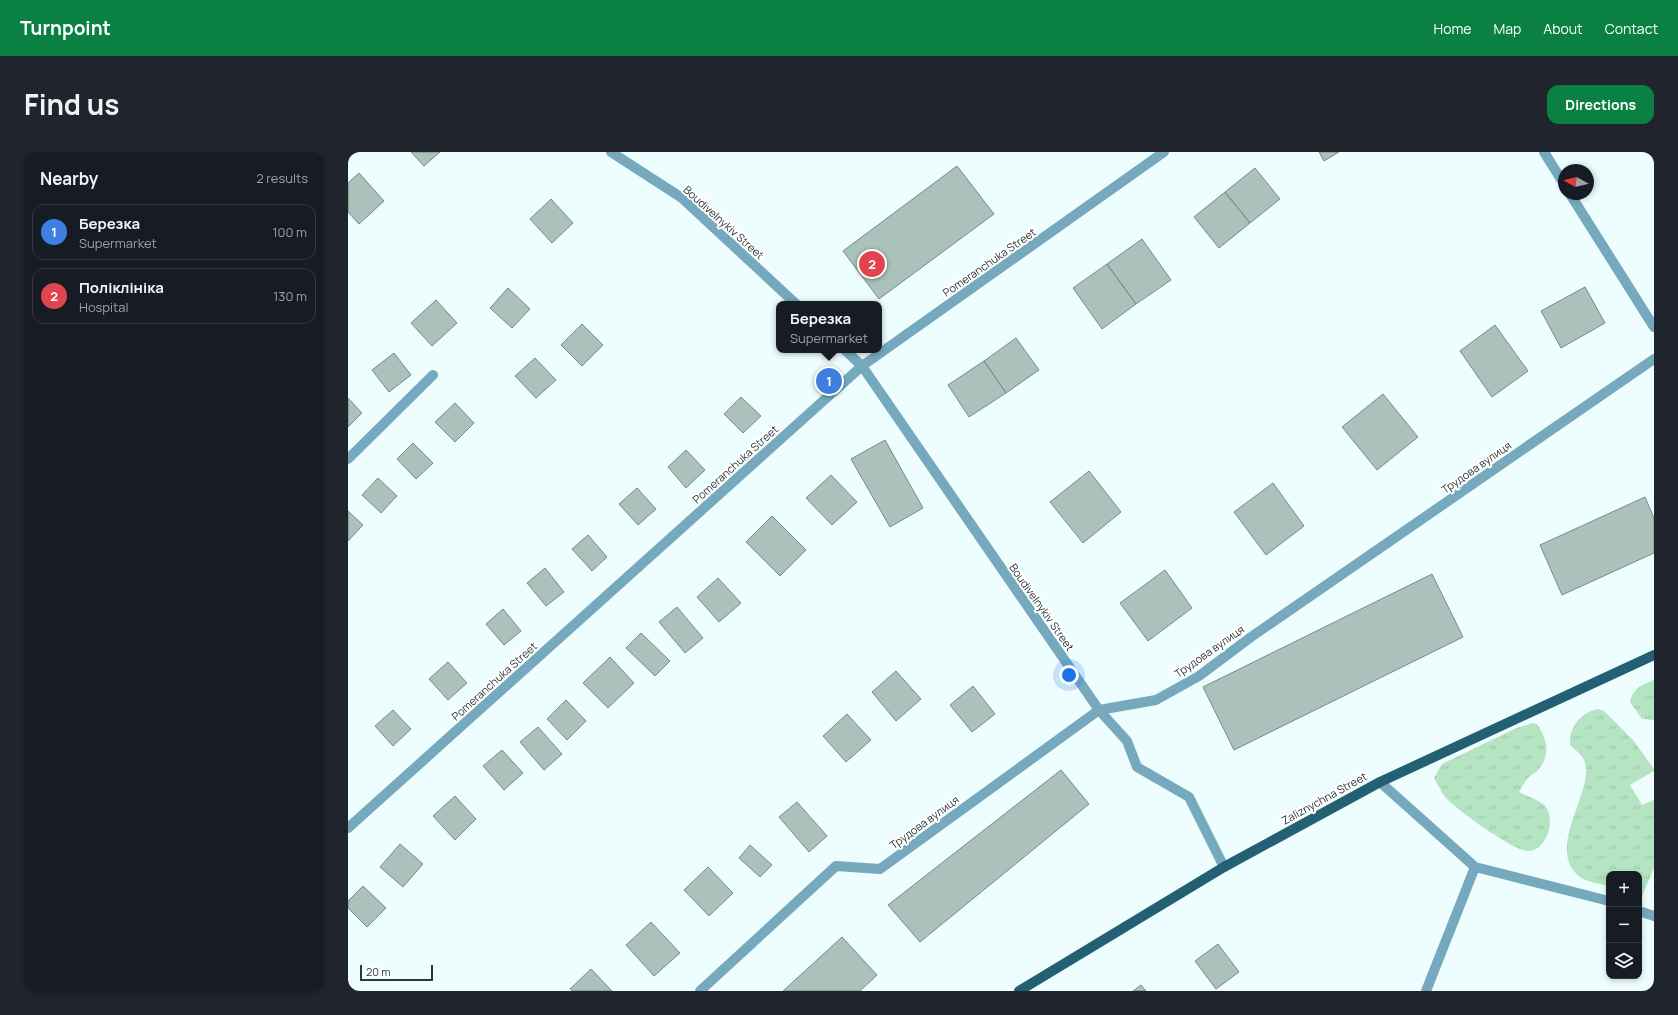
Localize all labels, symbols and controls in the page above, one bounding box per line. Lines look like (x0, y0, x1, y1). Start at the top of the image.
text: Turnpoint (20, 15, 111, 41)
text: Home (1434, 19, 1471, 38)
text: Map (1493, 19, 1521, 38)
text: About (1543, 19, 1583, 38)
text: Contact (1605, 19, 1658, 38)
text: Find us (24, 85, 119, 123)
button: Directions (1547, 85, 1654, 124)
north arrow (1558, 164, 1594, 200)
text: Nearby (40, 167, 98, 190)
text: 2 results (256, 169, 308, 187)
street label: Boudivelnykiv Street (681, 182, 767, 262)
text: Березка (79, 213, 140, 234)
text: 1 (51, 223, 57, 241)
text: 100 m (272, 223, 307, 241)
street label: Pomeranchuka Street (939, 224, 1039, 300)
text: Supermarket (79, 234, 157, 252)
pin: 2 (859, 249, 885, 279)
text: Поліклініка (79, 277, 164, 298)
text: 2 (50, 287, 58, 305)
text: 130 m (273, 287, 307, 305)
text: Hospital (79, 298, 129, 316)
popup (776, 301, 882, 353)
text: Березка (790, 308, 851, 329)
text: Supermarket (790, 329, 868, 347)
pin: 1 (816, 366, 842, 396)
street label: Pomeranchuka Street (689, 421, 781, 507)
street label: Трудова вулиця (1438, 437, 1514, 497)
street label: Boudivelnykiv Street (1006, 560, 1078, 654)
street label: Трудова вулиця (1171, 621, 1247, 681)
street label: Pomeranchuka Street (448, 638, 540, 724)
your location (1059, 665, 1079, 685)
street label: Zaliznychna Street (1279, 768, 1369, 828)
street label: Трудова вулиця (886, 792, 962, 852)
map controls (1606, 871, 1642, 979)
button: + (1606, 871, 1642, 907)
button: − (1606, 907, 1642, 943)
button: layers (1606, 943, 1642, 979)
scale bar (360, 963, 433, 982)
text: 20 m (366, 964, 391, 979)

